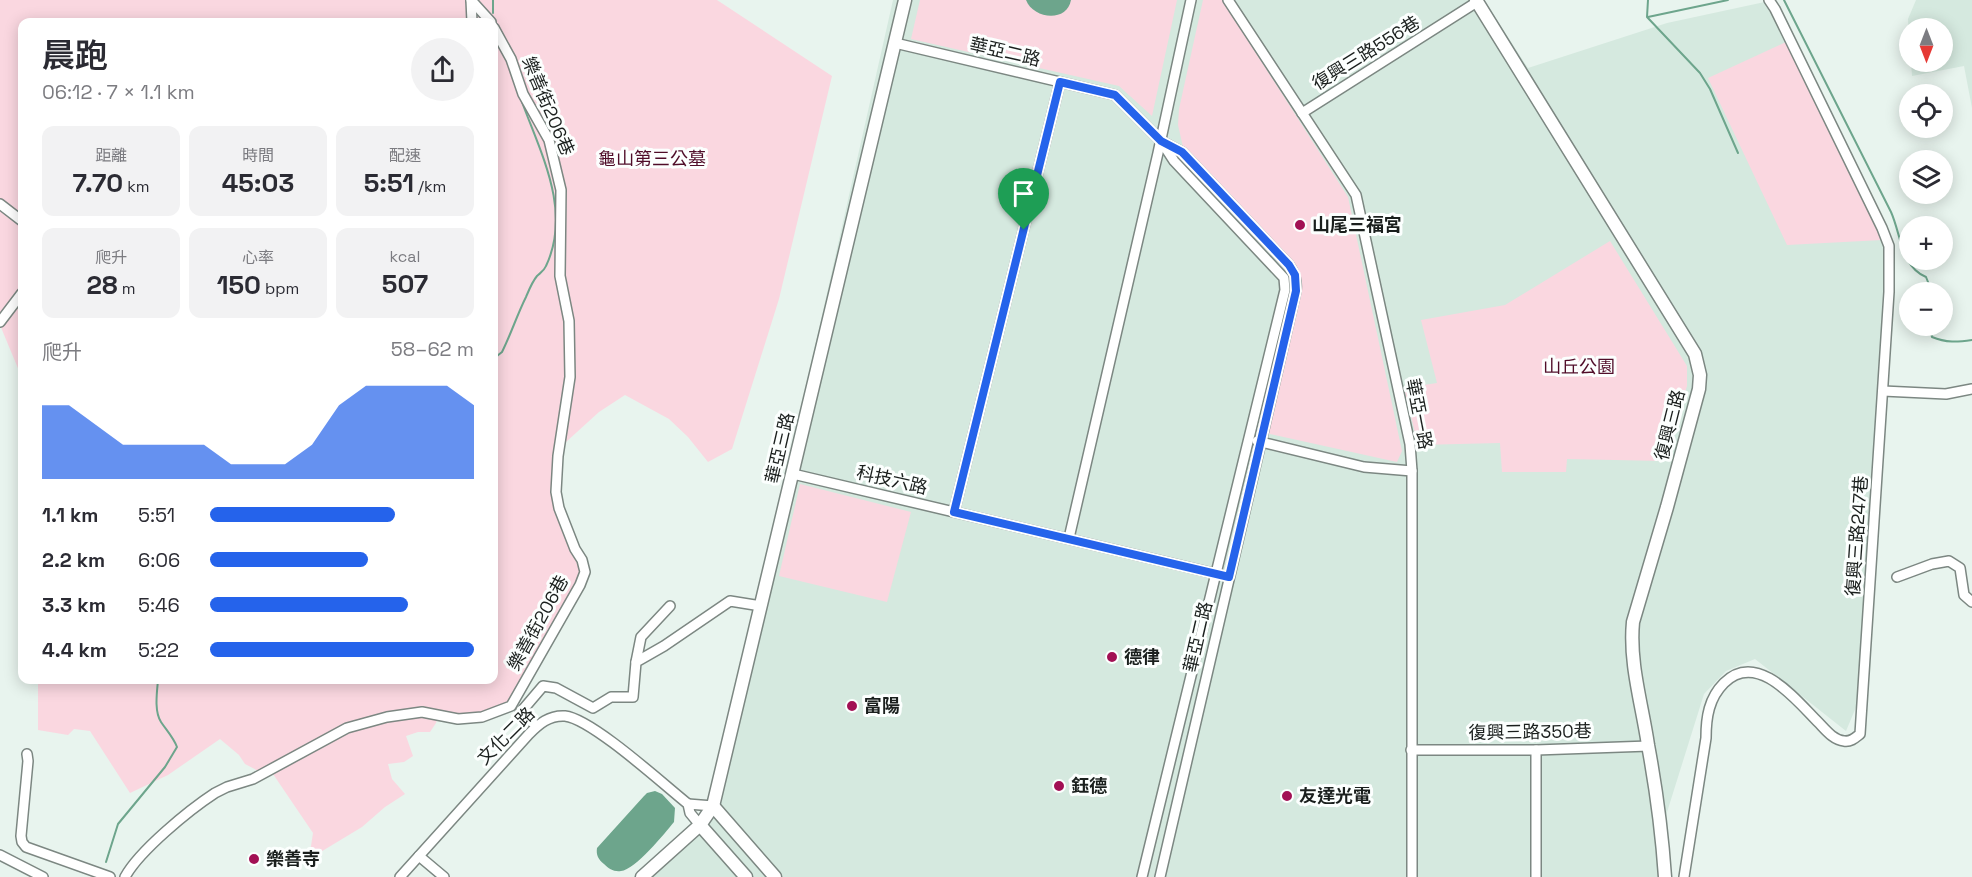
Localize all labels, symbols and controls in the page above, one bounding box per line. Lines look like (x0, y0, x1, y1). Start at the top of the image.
street label: 復興三路556巷 (1308, 10, 1424, 95)
north arrow (1899, 18, 1953, 72)
map controls (1899, 18, 1953, 336)
street label: 華亞二路 (967, 32, 1043, 71)
text: 晨跑 (42, 35, 108, 77)
button: share (411, 38, 474, 101)
street label: 樂善街206巷 (517, 53, 580, 159)
text: 06:12 · 7 × 1.1 km (42, 79, 195, 105)
button: locate (1899, 84, 1953, 138)
text: 距離 (95, 145, 127, 166)
text: 時間 (242, 145, 274, 166)
text: 配速 (389, 145, 421, 166)
park label: 龜山第三公墓 (598, 147, 706, 170)
button: layers (1899, 150, 1953, 204)
text: 7.70 (72, 166, 123, 200)
text: 45:03 (222, 166, 294, 200)
text: 5:51 (364, 166, 414, 200)
pin (998, 168, 1049, 230)
text: km (123, 176, 150, 197)
text: /km (414, 176, 446, 197)
icon: arrive (1007, 177, 1040, 210)
place label: 山尾三福宮 (1312, 213, 1402, 236)
button: + (1899, 216, 1953, 270)
marker: 山尾三福宮 (1293, 218, 1307, 232)
text: kcal (390, 246, 420, 267)
text: 爬升 (95, 247, 127, 268)
text: 心率 (242, 247, 274, 268)
text: 507 (382, 267, 428, 301)
text: 28 (87, 268, 118, 302)
text: 150 (217, 268, 261, 302)
text: m (118, 278, 135, 299)
text: bpm (261, 278, 299, 299)
button: − (1899, 282, 1953, 336)
text: 58–62 m (391, 336, 474, 362)
text: 爬升 (42, 339, 82, 365)
park label: 山丘公園 (1543, 355, 1615, 378)
street label: 華亞一路 (1401, 376, 1438, 451)
street label: 復興三路 (1650, 387, 1689, 463)
street label: 華亞三路 (760, 410, 799, 486)
street label: 科技六路 (854, 460, 930, 499)
street label: 復興三路247巷 (1841, 475, 1872, 597)
text: 1.1 km (42, 502, 98, 528)
text: 5:51 (138, 502, 175, 528)
text: 2.2 km (42, 547, 105, 573)
text: 6:06 (138, 547, 180, 573)
street label: 樂善街206巷 (502, 571, 573, 674)
text: 3.3 km (42, 592, 106, 618)
text: 5:46 (138, 592, 180, 618)
street label: 華亞二路 (1178, 599, 1217, 675)
text: 4.4 km (42, 637, 107, 663)
text: 5:22 (138, 637, 179, 663)
place label: 德律 (1124, 645, 1160, 668)
marker: 德律 (1105, 650, 1119, 664)
place label: 富陽 (864, 694, 900, 717)
marker: 富陽 (845, 699, 859, 713)
street label: 文化二路 (472, 702, 539, 769)
street label: 復興三路350巷 (1468, 719, 1592, 744)
place label: 鈺德 (1071, 774, 1107, 797)
marker: 鈺德 (1052, 779, 1066, 793)
place label: 友達光電 (1299, 784, 1371, 807)
marker: 友達光電 (1280, 789, 1294, 803)
place label: 樂善寺 (266, 847, 320, 870)
marker: 樂善寺 (247, 852, 261, 866)

